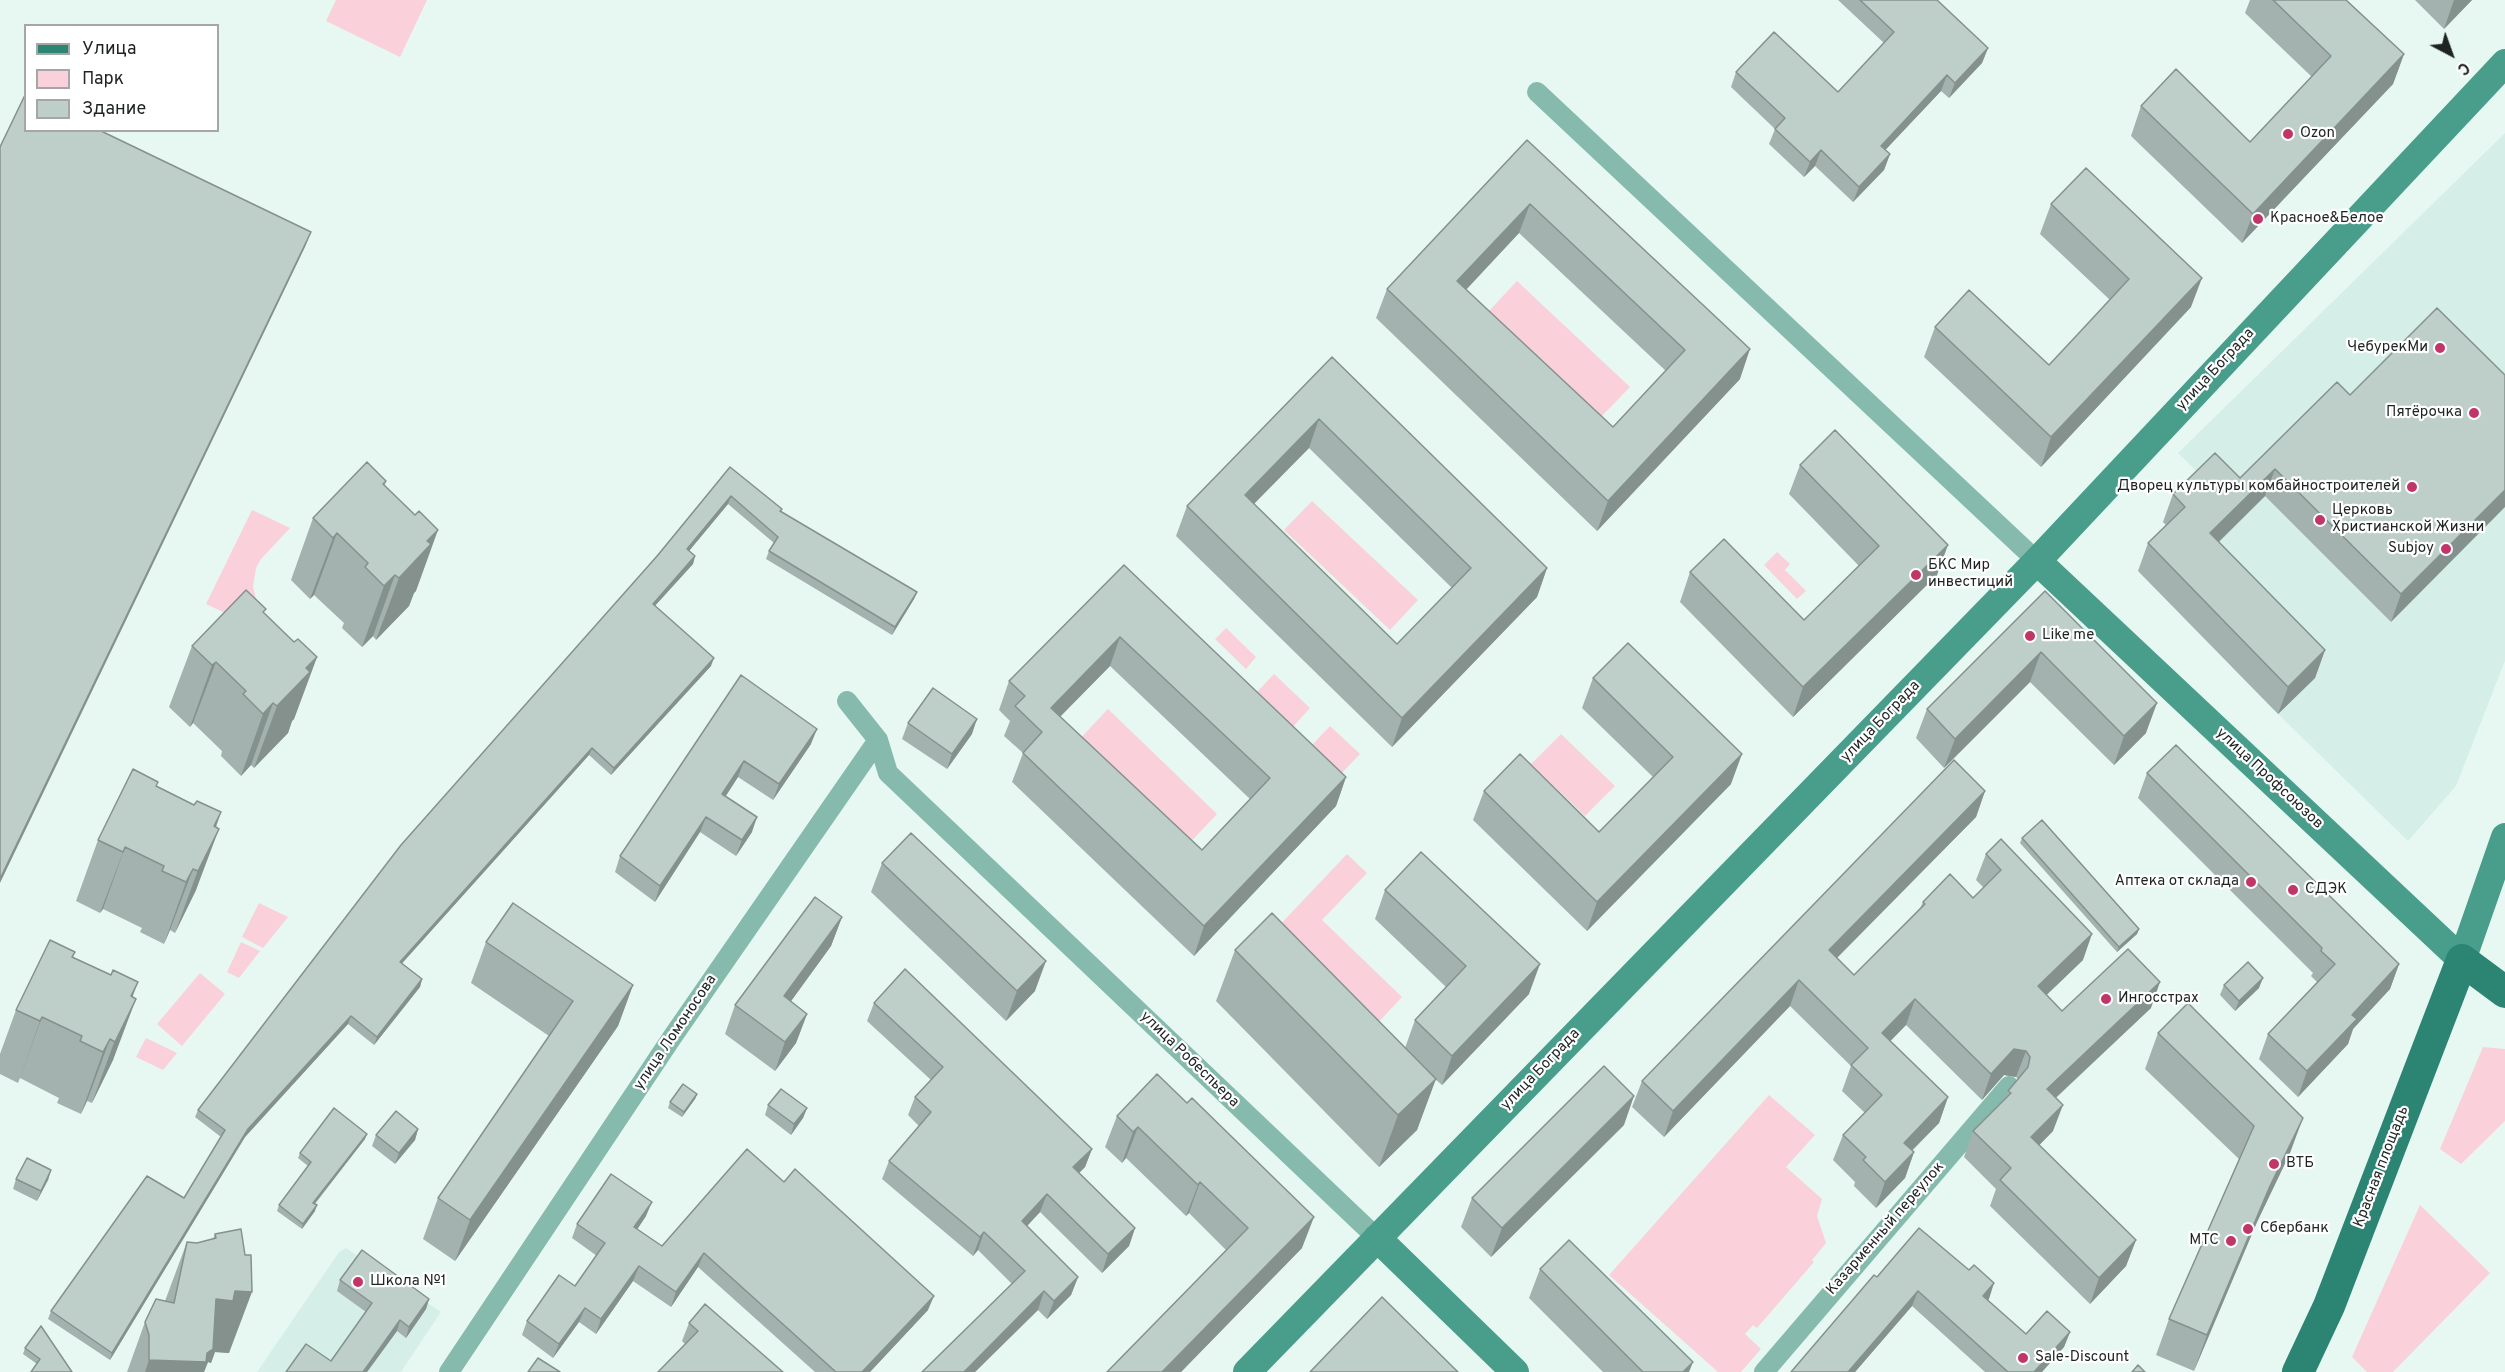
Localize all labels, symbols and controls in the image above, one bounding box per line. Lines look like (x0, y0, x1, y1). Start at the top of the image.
legend (24, 24, 219, 132)
north arrow (2421, 24, 2481, 84)
text: Улица (82, 38, 136, 61)
text: С (2452, 57, 2473, 78)
text: Парк (82, 68, 124, 91)
text: Здание (82, 98, 146, 121)
place label: Ozon (2300, 125, 2335, 143)
marker: Ozon (2281, 127, 2295, 141)
place label: Красное&Белое (2270, 210, 2384, 228)
marker: Красное&Белое (2251, 212, 2265, 226)
street label: улица Бограда (2173, 325, 2259, 415)
place label: ЧебурекМи (2347, 339, 2428, 357)
marker: ЧебурекМи (2433, 341, 2447, 355)
place label: Пятёрочка (2386, 404, 2462, 422)
marker: Пятёрочка (2467, 406, 2481, 420)
place label: Дворец культуры комбайностроителей (2117, 478, 2400, 496)
marker: Дворец культуры комбайностроителей (2405, 480, 2419, 494)
place label: Церковь Христианской Жизни (2332, 502, 2484, 537)
marker: Церковь Христианской Жизни (2313, 513, 2327, 527)
place label: Subjoy (2388, 540, 2434, 558)
marker: Subjoy (2439, 542, 2453, 556)
place label: БКС Мир инвестиций (1928, 557, 2013, 592)
marker: БКС Мир инвестиций (1909, 568, 1923, 582)
place label: Like me (2042, 627, 2094, 645)
marker: Like me (2023, 629, 2037, 643)
street label: улица Бограда (1838, 678, 1924, 766)
street label: улица Профсоюзов (2212, 725, 2326, 833)
place label: Аптека от склада (2115, 873, 2239, 891)
marker: Аптека от склада (2244, 875, 2258, 889)
place label: СДЭК (2305, 881, 2347, 899)
marker: СДЭК (2286, 883, 2300, 897)
street label: улица Ломоносова (631, 972, 721, 1094)
place label: Ингосстрах (2118, 990, 2199, 1008)
marker: Ингосстрах (2099, 992, 2113, 1006)
street label: улица Робеспьера (1136, 1008, 1242, 1112)
street label: улица Бограда (1498, 1026, 1584, 1114)
street label: Красная площадь (2351, 1104, 2413, 1230)
place label: ВТБ (2286, 1155, 2314, 1173)
marker: ВТБ (2267, 1157, 2281, 1171)
street label: Казарменный переулок (1823, 1159, 1949, 1299)
place label: Сбербанк (2260, 1220, 2329, 1238)
marker: Сбербанк (2241, 1222, 2255, 1236)
place label: МТС (2189, 1232, 2219, 1250)
marker: МТС (2224, 1234, 2238, 1248)
place label: Школа №1 (370, 1273, 446, 1291)
marker: Школа №1 (351, 1275, 365, 1289)
place label: Sale-Discount (2035, 1349, 2129, 1367)
marker: Sale-Discount (2016, 1351, 2030, 1365)

